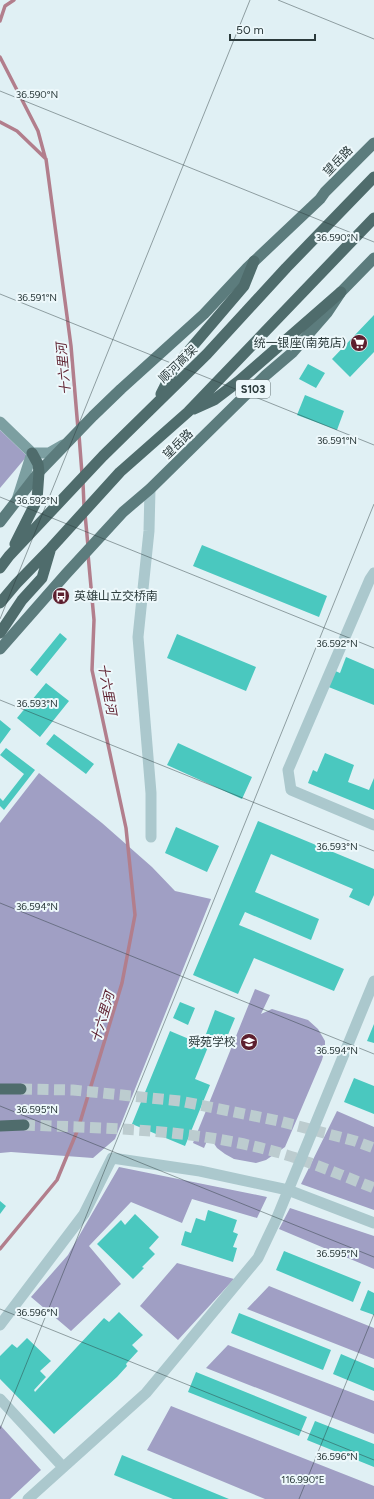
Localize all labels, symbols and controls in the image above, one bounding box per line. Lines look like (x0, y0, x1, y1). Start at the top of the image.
scale bar (230, 16, 315, 42)
text: 50 m (236, 23, 264, 37)
text: 36.590°N (16, 88, 58, 101)
street label: 望岳路 (320, 143, 356, 179)
text: 36.590°N (316, 231, 358, 244)
text: 36.591°N (17, 291, 57, 304)
supermarket icon: 统一银座(南苑店) (349, 333, 369, 353)
place label: 统一银座(南苑店) (254, 336, 346, 350)
water label: 十六里河 (53, 339, 73, 396)
street label: 顺河高架 (156, 342, 200, 386)
road number: S103 (236, 380, 270, 398)
street label: 望岳路 (160, 426, 196, 462)
text: 36.591°N (317, 434, 357, 447)
text: 36.592°N (16, 494, 58, 507)
bus stop icon: 英雄山立交桥南 (51, 586, 71, 606)
place label: 英雄山立交桥南 (74, 589, 158, 603)
text: 36.592°N (316, 637, 358, 650)
water label: 十六里河 (96, 662, 120, 719)
text: 36.593°N (16, 697, 58, 710)
text: 36.593°N (316, 840, 358, 853)
text: 36.594°N (16, 900, 58, 913)
water label: 十六里河 (88, 987, 118, 1044)
school or university icon: 舜苑学校 (239, 1032, 259, 1052)
place label: 舜苑学校 (188, 1035, 236, 1049)
text: 36.594°N (316, 1044, 358, 1057)
text: 36.595°N (16, 1103, 58, 1116)
text: 36.595°N (316, 1247, 358, 1260)
text: 36.596°N (16, 1306, 58, 1319)
text: 36.596°N (316, 1450, 358, 1463)
text: 116.990°E (281, 1473, 325, 1486)

